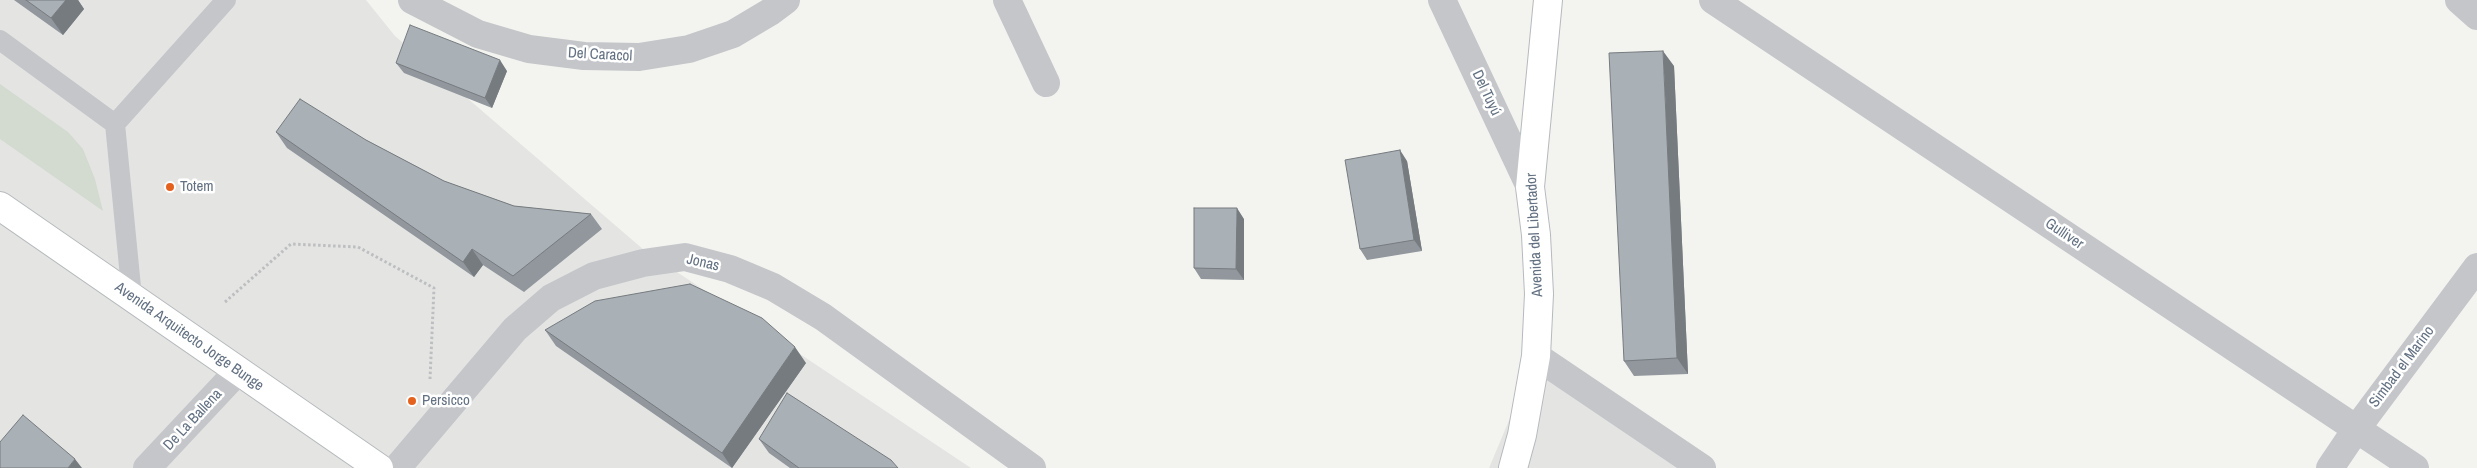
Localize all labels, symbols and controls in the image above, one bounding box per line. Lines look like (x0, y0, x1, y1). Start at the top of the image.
street label: Del Caracol (567, 44, 633, 66)
street label: Del Tuyú (1468, 67, 1504, 119)
street label: Avenida del Libertador (1523, 172, 1547, 298)
place label: Totem (180, 178, 213, 196)
marker: Totem (164, 181, 176, 193)
street label: Gulliver (2041, 215, 2087, 253)
street label: Jonas (685, 251, 721, 275)
street label: Avenida Arquitecto Jorge Bunge (111, 279, 267, 395)
street label: Simbad el Marino (2366, 323, 2438, 411)
street label: De La Ballena (160, 386, 226, 454)
place label: Persicco (422, 392, 470, 410)
marker: Persicco (406, 395, 418, 407)

